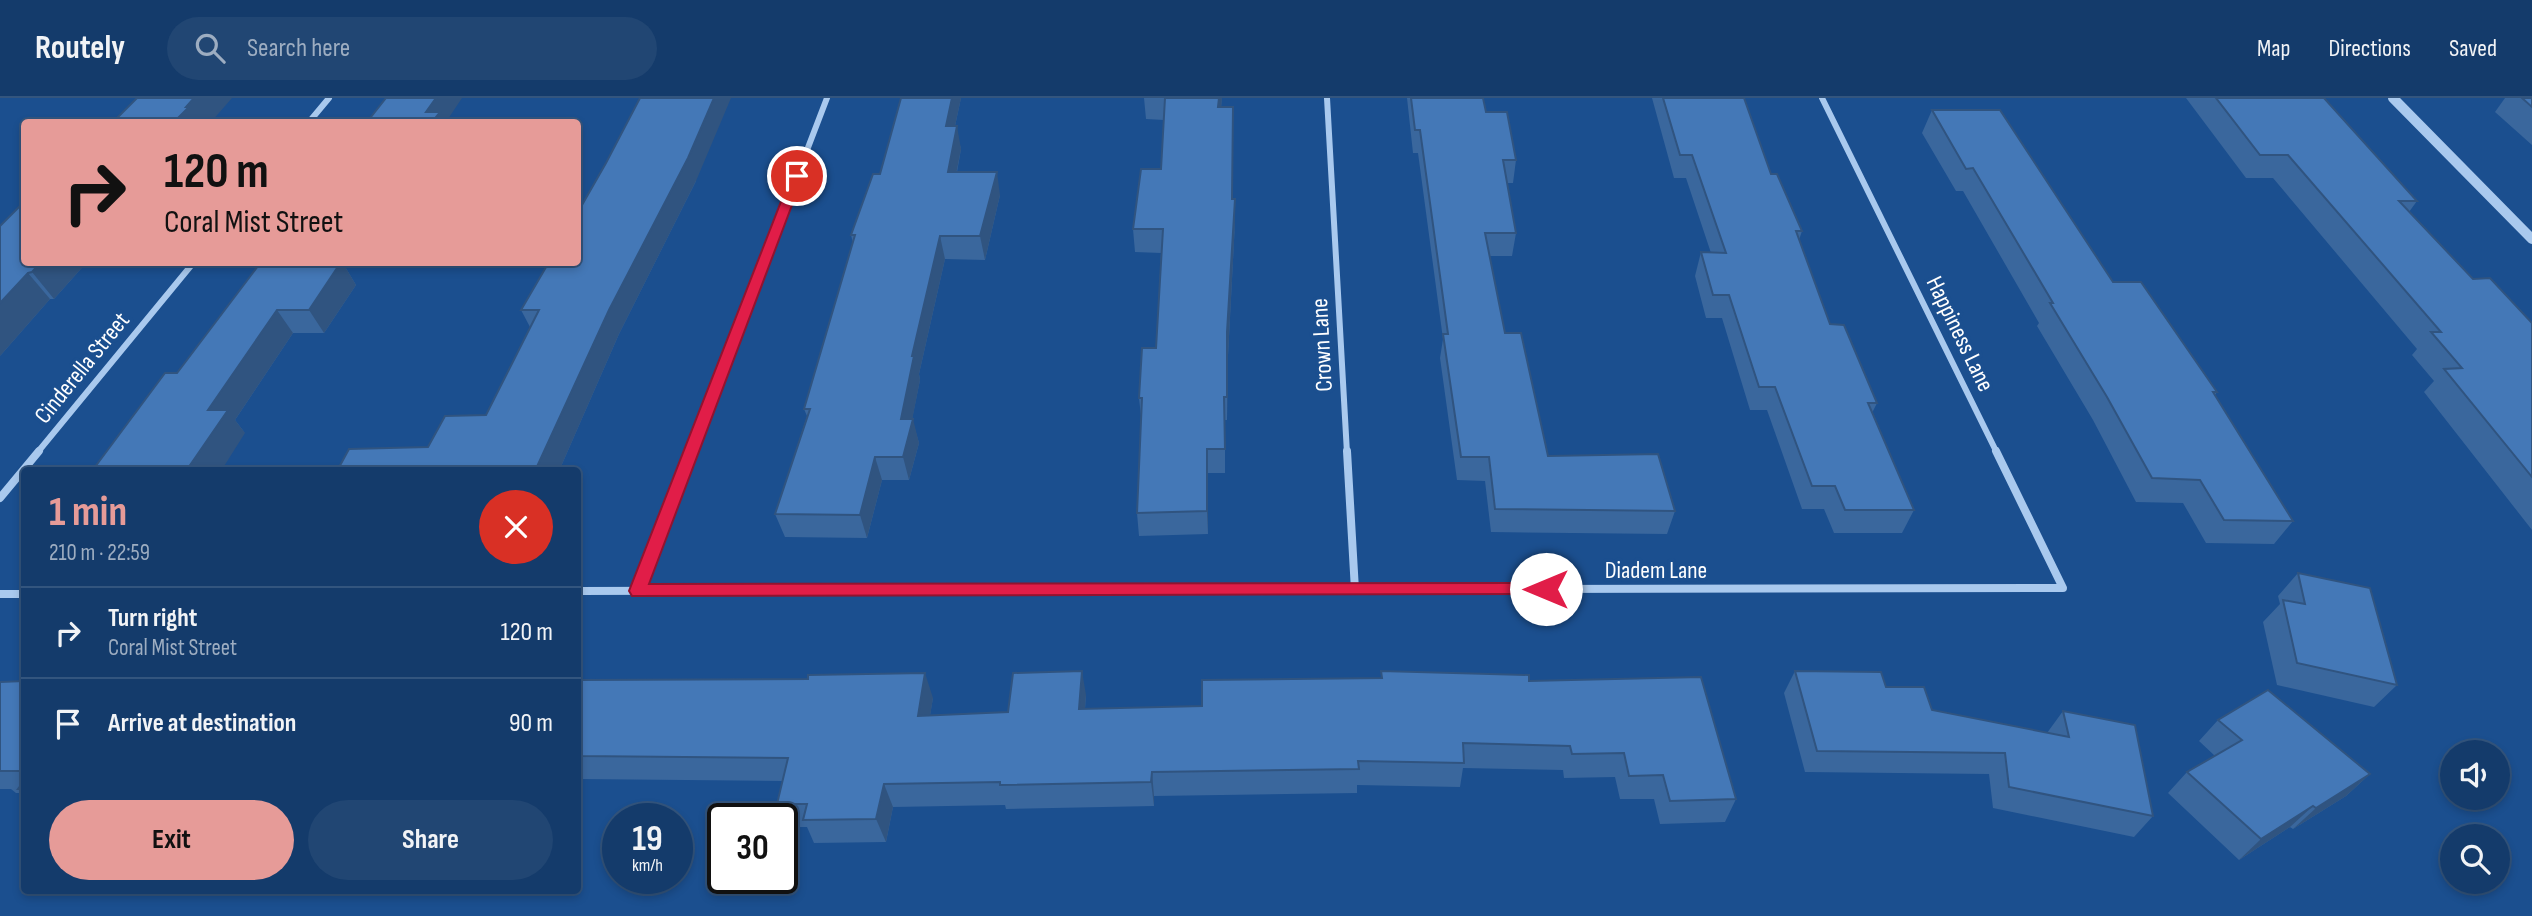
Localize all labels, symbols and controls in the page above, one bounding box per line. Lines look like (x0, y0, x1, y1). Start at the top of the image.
search box (167, 17, 657, 80)
text: Routely (35, 28, 125, 68)
icon: search (191, 29, 229, 67)
text: Search here (247, 33, 350, 64)
text: Map (2257, 34, 2290, 63)
text: Directions (2328, 34, 2411, 63)
text: Saved (2449, 34, 2497, 63)
text: 120 m (164, 143, 269, 202)
pin (767, 146, 827, 206)
icon: right (49, 147, 140, 238)
icon: arrive (778, 157, 816, 195)
text: Coral Mist Street (164, 203, 343, 242)
street label: Happiness Lane (1920, 272, 2000, 396)
street label: Crown Lane (1305, 298, 1339, 392)
street label: Cinderella Street (28, 306, 136, 430)
text: 1 min (49, 487, 127, 538)
button: close (479, 490, 553, 564)
text: 210 m · 22:59 (49, 539, 150, 567)
position arrow (1509, 552, 1583, 626)
street label: Diadem Lane (1605, 556, 1707, 585)
text: Turn right (108, 603, 197, 634)
icon: right (49, 614, 87, 652)
text: 120 m (500, 617, 553, 648)
text: Coral Mist Street (108, 634, 237, 662)
icon: arrive (49, 705, 87, 743)
text: Arrive at destination (108, 708, 296, 739)
text: 90 m (509, 708, 553, 739)
map controls (2440, 740, 2510, 894)
button: sound (2440, 740, 2510, 810)
button: Exit (49, 800, 294, 880)
button: Share (308, 800, 553, 880)
speed limit sign: 30 (707, 803, 798, 894)
text: 19 (632, 818, 663, 861)
button: search (2440, 824, 2510, 894)
text: km/h (632, 855, 663, 876)

